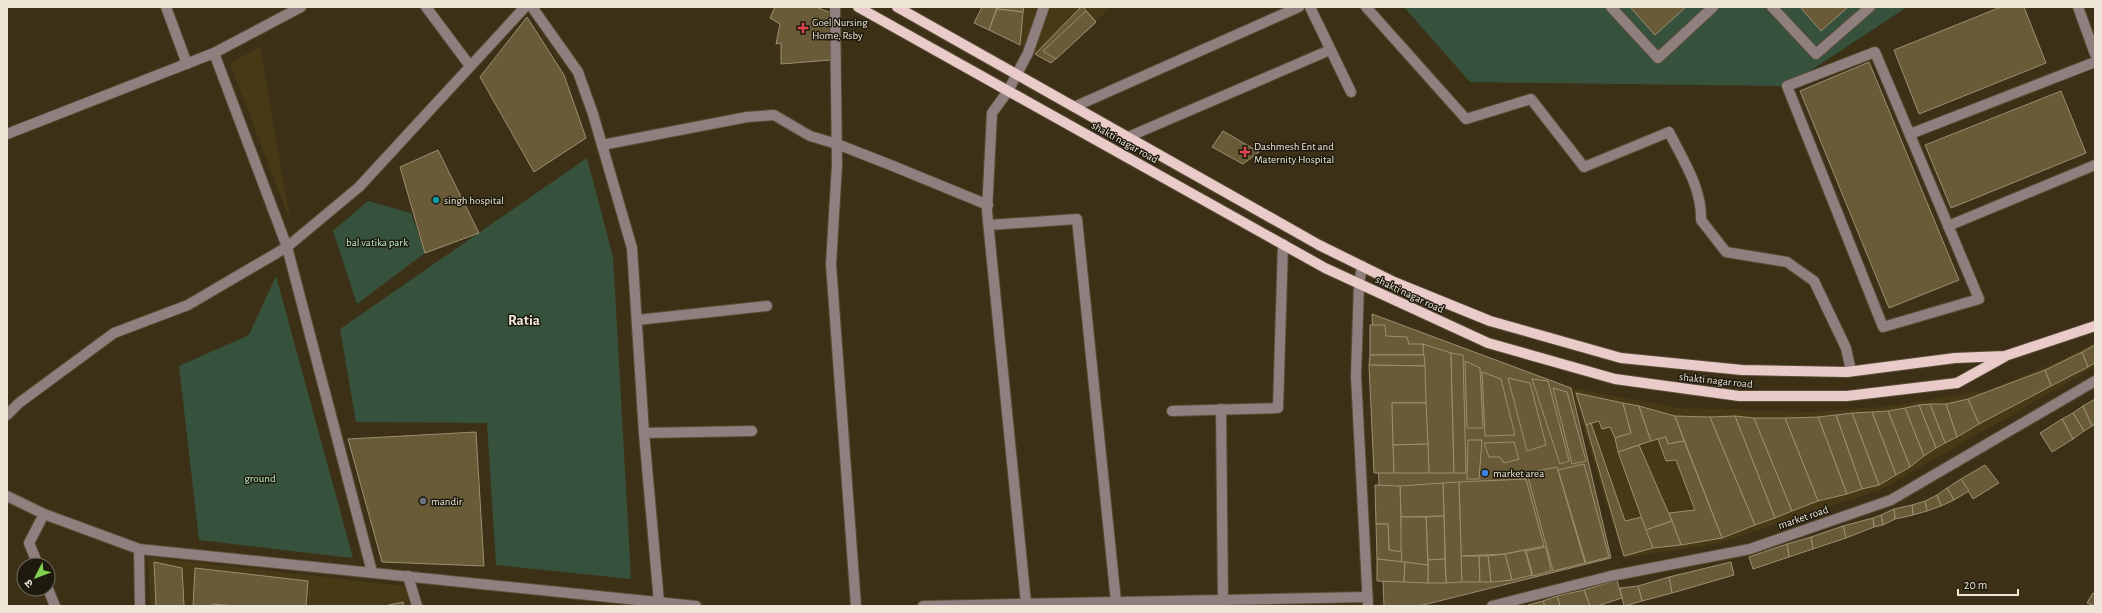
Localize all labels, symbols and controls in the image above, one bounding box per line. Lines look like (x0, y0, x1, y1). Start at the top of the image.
place label: Goel Nursing Home, Rsby (812, 17, 868, 41)
marker: Goel Nursing Home, Rsby (797, 22, 809, 34)
street label: shakti nagar road (1090, 120, 1160, 165)
place label: Dashmesh Ent and Maternity Hospital (1254, 141, 1334, 165)
marker: Dashmesh Ent and Maternity Hospital (1239, 146, 1251, 158)
marker: singh hospital (431, 195, 441, 205)
place label: singh hospital (444, 195, 504, 206)
park label: bal vatika park (346, 237, 408, 248)
street label: shakti nagar road (1374, 274, 1446, 315)
district label: Ratia (508, 313, 540, 328)
street label: shakti nagar road (1679, 371, 1754, 390)
marker: market area (1480, 468, 1490, 478)
place label: market area (1493, 468, 1544, 479)
park label: ground (244, 473, 276, 484)
marker: mandir (418, 496, 428, 506)
place label: mandir (431, 496, 463, 507)
street label: market road (1777, 504, 1830, 531)
north arrow (16, 557, 56, 597)
scale bar (1958, 571, 2018, 597)
text: उ (22, 577, 35, 589)
text: 20 m (1964, 579, 1987, 591)

